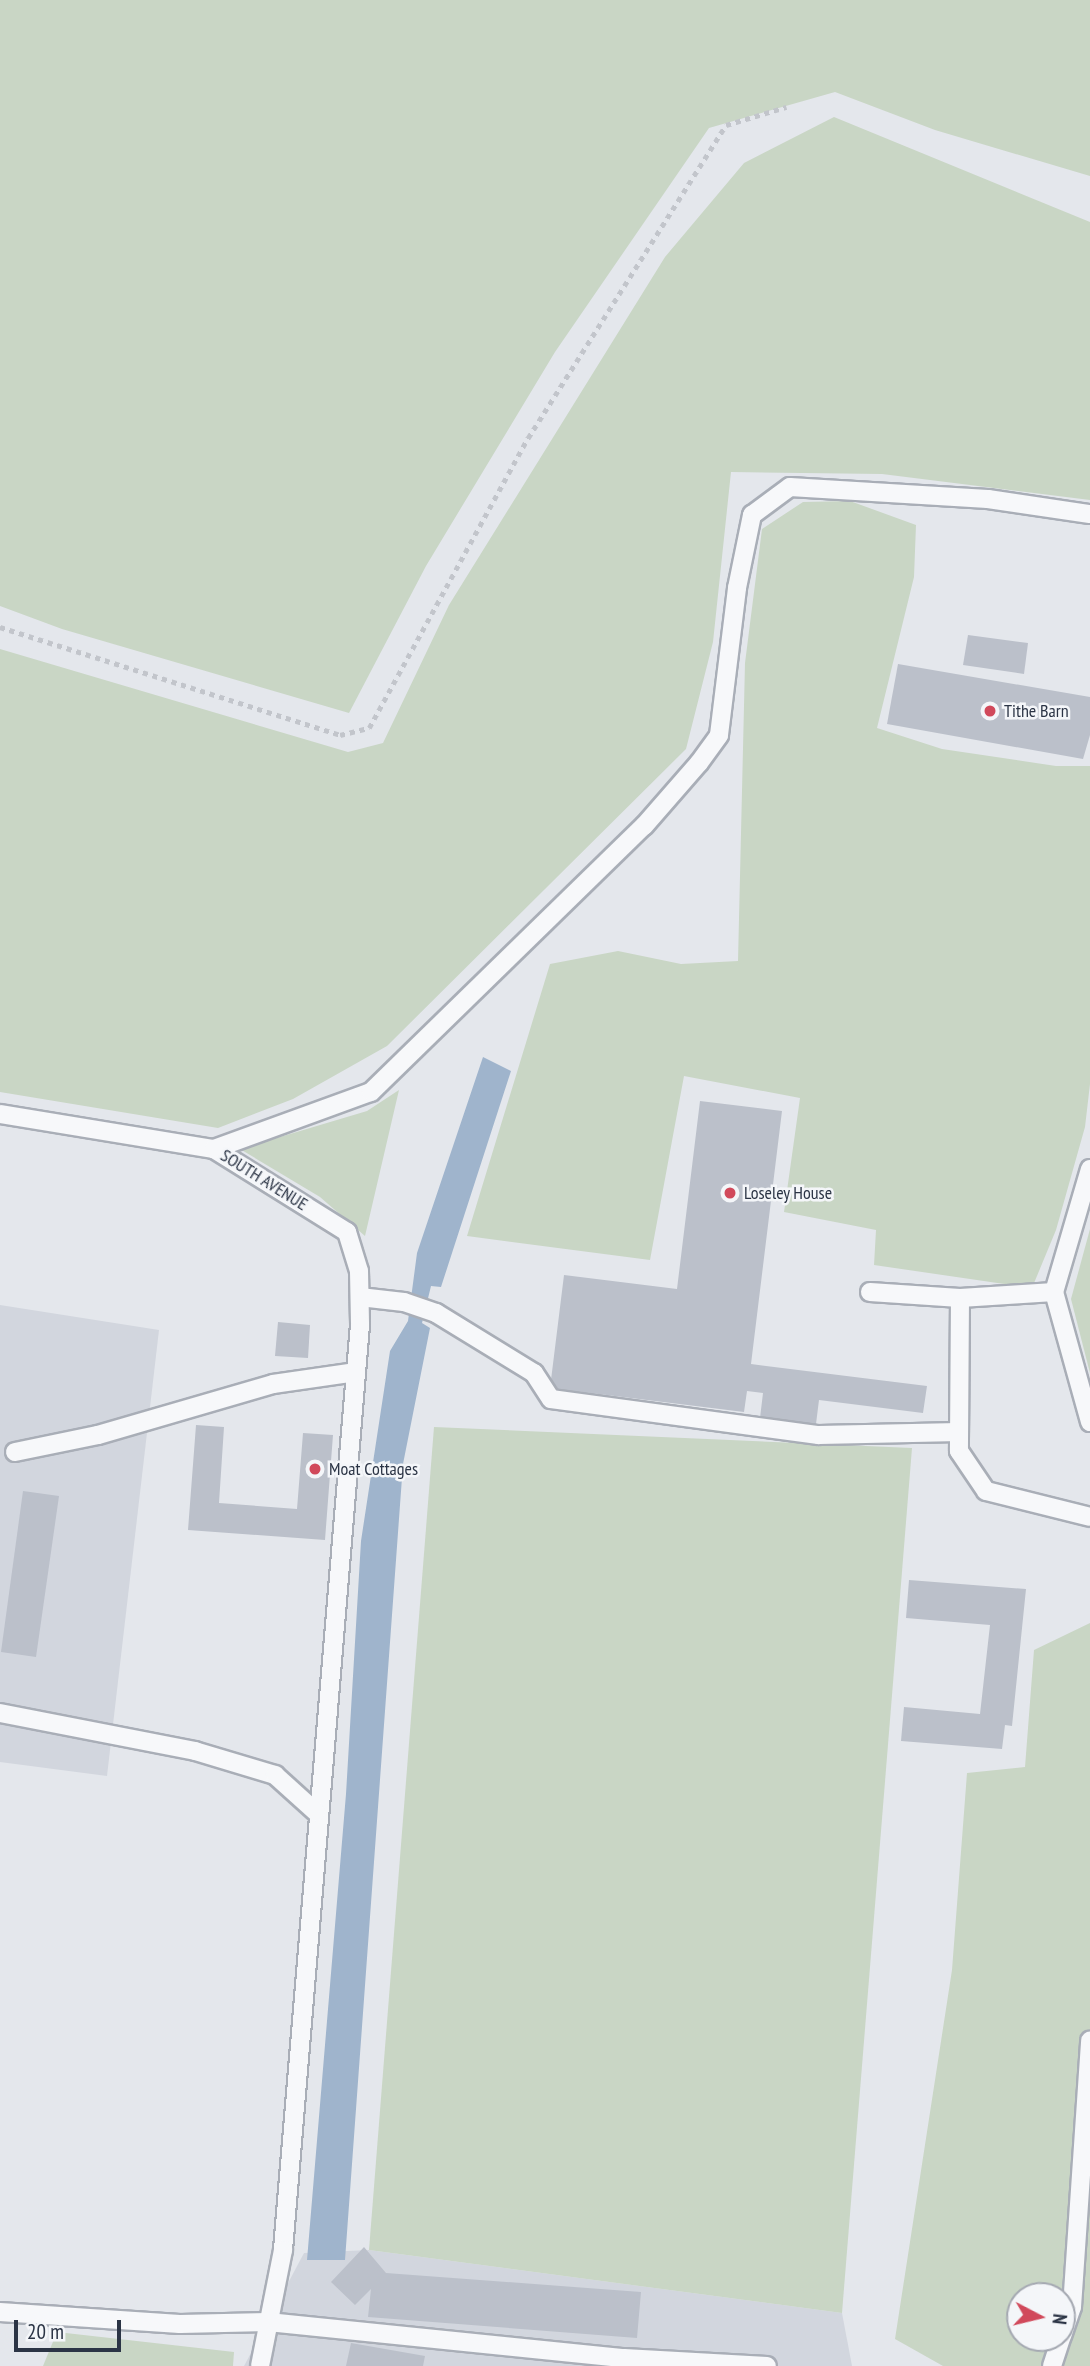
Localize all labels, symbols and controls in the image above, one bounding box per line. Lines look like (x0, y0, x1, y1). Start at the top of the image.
place label: Tithe Barn (1004, 700, 1069, 722)
marker: Tithe Barn (982, 703, 998, 719)
street label: SOUTH AVENUE (216, 1145, 312, 1215)
place label: Loseley House (744, 1182, 833, 1204)
marker: Loseley House (722, 1185, 738, 1201)
place label: Moat Cottages (329, 1458, 418, 1480)
marker: Moat Cottages (307, 1461, 323, 1477)
north arrow (1006, 2282, 1076, 2352)
scale bar (18, 2306, 124, 2350)
text: N (1047, 2313, 1072, 2326)
text: 20 m (27, 2318, 64, 2345)

